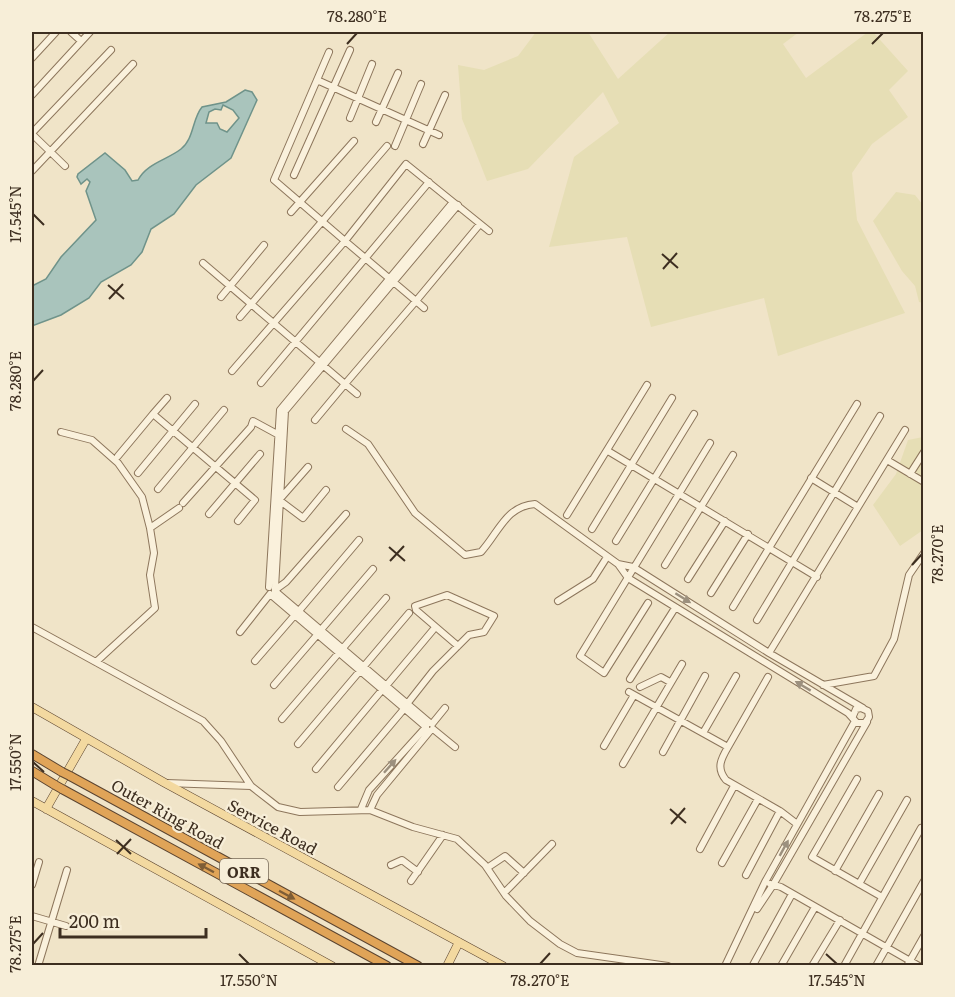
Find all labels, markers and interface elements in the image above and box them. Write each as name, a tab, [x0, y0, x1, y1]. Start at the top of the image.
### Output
text: 78.280°E	[327, 4, 387, 27]
text: 78.275°E	[854, 4, 912, 27]
text: 17.545°N	[3, 185, 26, 243]
text: 78.280°E	[3, 351, 26, 411]
text: 78.270°E	[925, 524, 948, 584]
one-way arrow	[674, 593, 691, 604]
one-way arrow	[795, 680, 811, 691]
text: 17.550°N	[3, 733, 26, 791]
one-way arrow	[383, 759, 396, 774]
street label: Outer Ring Road	[107, 772, 229, 854]
street label: Service Road	[224, 792, 322, 860]
one-way arrow	[779, 839, 789, 856]
road number: ORR	[220, 859, 268, 883]
one-way arrow	[197, 863, 214, 873]
one-way arrow	[279, 890, 296, 900]
scale bar	[60, 901, 206, 939]
text: 200 m	[69, 907, 120, 934]
text: 78.275°E	[3, 915, 26, 973]
text: 17.550°N	[220, 968, 278, 991]
text: 78.270°E	[510, 968, 570, 991]
text: 17.545°N	[808, 968, 866, 991]

